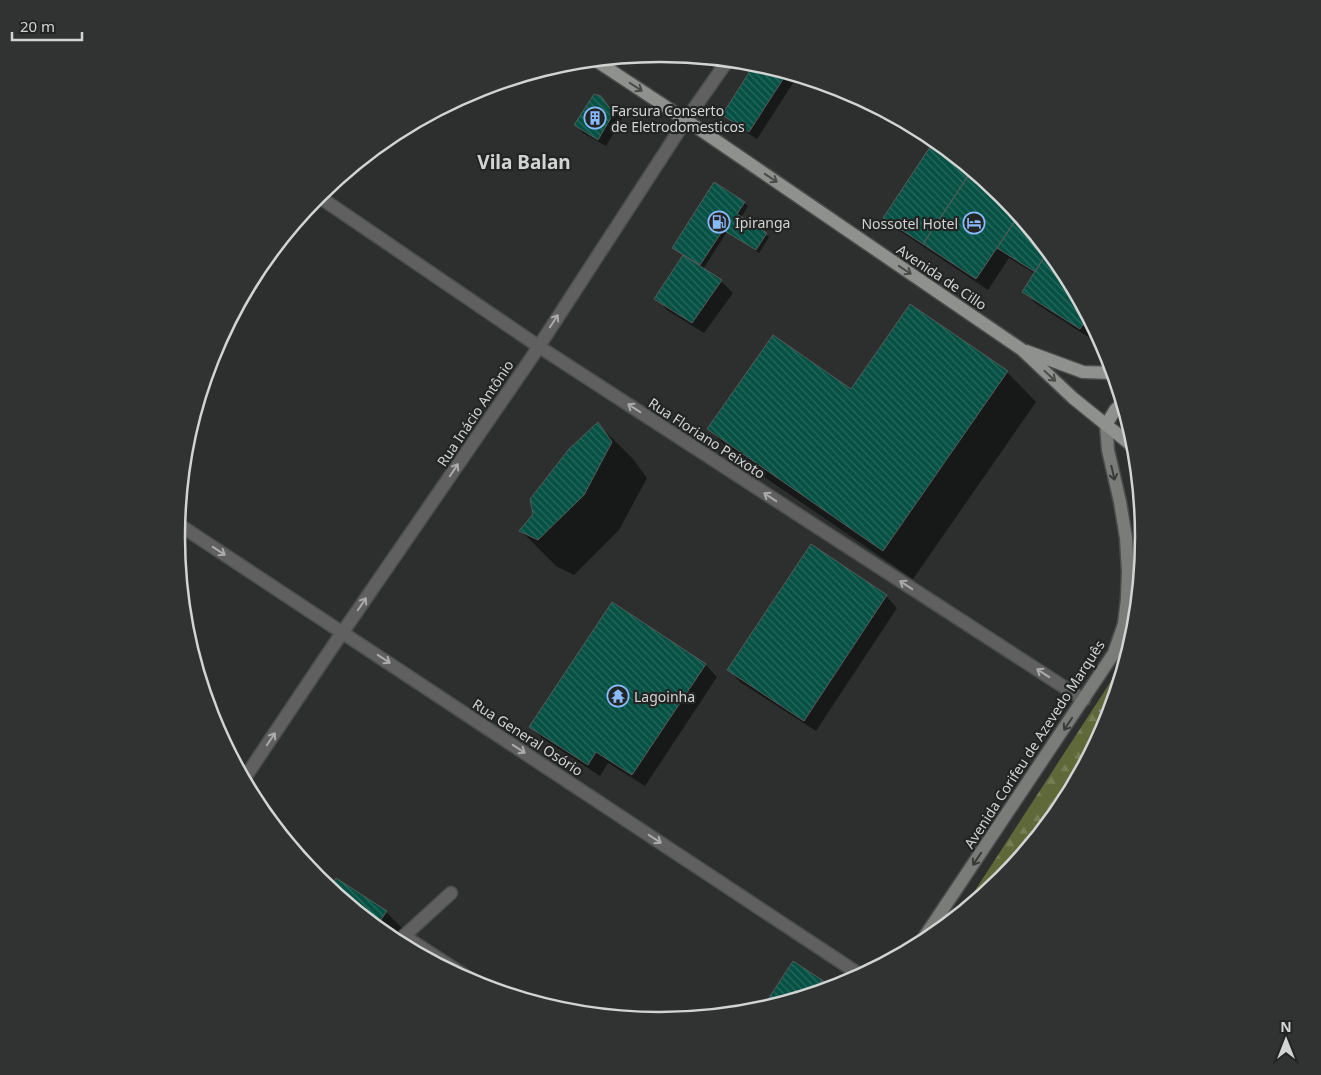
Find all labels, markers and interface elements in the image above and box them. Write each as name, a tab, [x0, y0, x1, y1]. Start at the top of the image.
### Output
scale bar	[12, 10, 82, 42]
text: 20 m	[20, 16, 55, 36]
one-way arrow	[629, 82, 643, 92]
place label: Farsura Conserto de Eletrodomesticos	[611, 101, 745, 136]
building icon: Farsura Conserto de Eletrodomesticos	[583, 106, 607, 130]
district label: Vila Balan	[477, 149, 571, 175]
one-way arrow	[764, 173, 778, 183]
fuel station icon: Ipiranga	[707, 210, 731, 234]
hotel icon: Nossotel Hotel	[962, 211, 986, 235]
place label: Ipiranga	[735, 213, 790, 232]
place label: Nossotel Hotel	[861, 214, 958, 233]
street label: Avenida de Cillo	[893, 240, 991, 314]
one-way arrow	[898, 265, 912, 275]
one-way arrow	[549, 314, 560, 328]
street label: Rua Inácio Antônio	[432, 356, 518, 470]
one-way arrow	[1043, 370, 1056, 382]
street label: Rua Floriano Peixoto	[645, 393, 769, 483]
one-way arrow	[627, 403, 641, 413]
one-way arrow	[449, 463, 459, 477]
one-way arrow	[1109, 465, 1118, 481]
one-way arrow	[763, 491, 777, 502]
one-way arrow	[211, 546, 225, 556]
one-way arrow	[900, 580, 914, 590]
one-way arrow	[357, 598, 367, 612]
street label: Avenida Corifeu de Azevedo Marquês	[959, 636, 1109, 852]
one-way arrow	[376, 655, 390, 665]
one-way arrow	[1036, 668, 1050, 678]
temple icon: Lagoinha	[606, 684, 630, 708]
place label: Lagoinha	[634, 687, 695, 706]
street label: Rua General Osório	[469, 694, 587, 780]
one-way arrow	[1062, 716, 1072, 730]
one-way arrow	[266, 732, 276, 746]
one-way arrow	[512, 744, 526, 754]
one-way arrow	[648, 833, 662, 844]
one-way arrow	[972, 851, 982, 865]
north arrow	[1261, 1015, 1311, 1065]
text: N	[1280, 1017, 1292, 1036]

